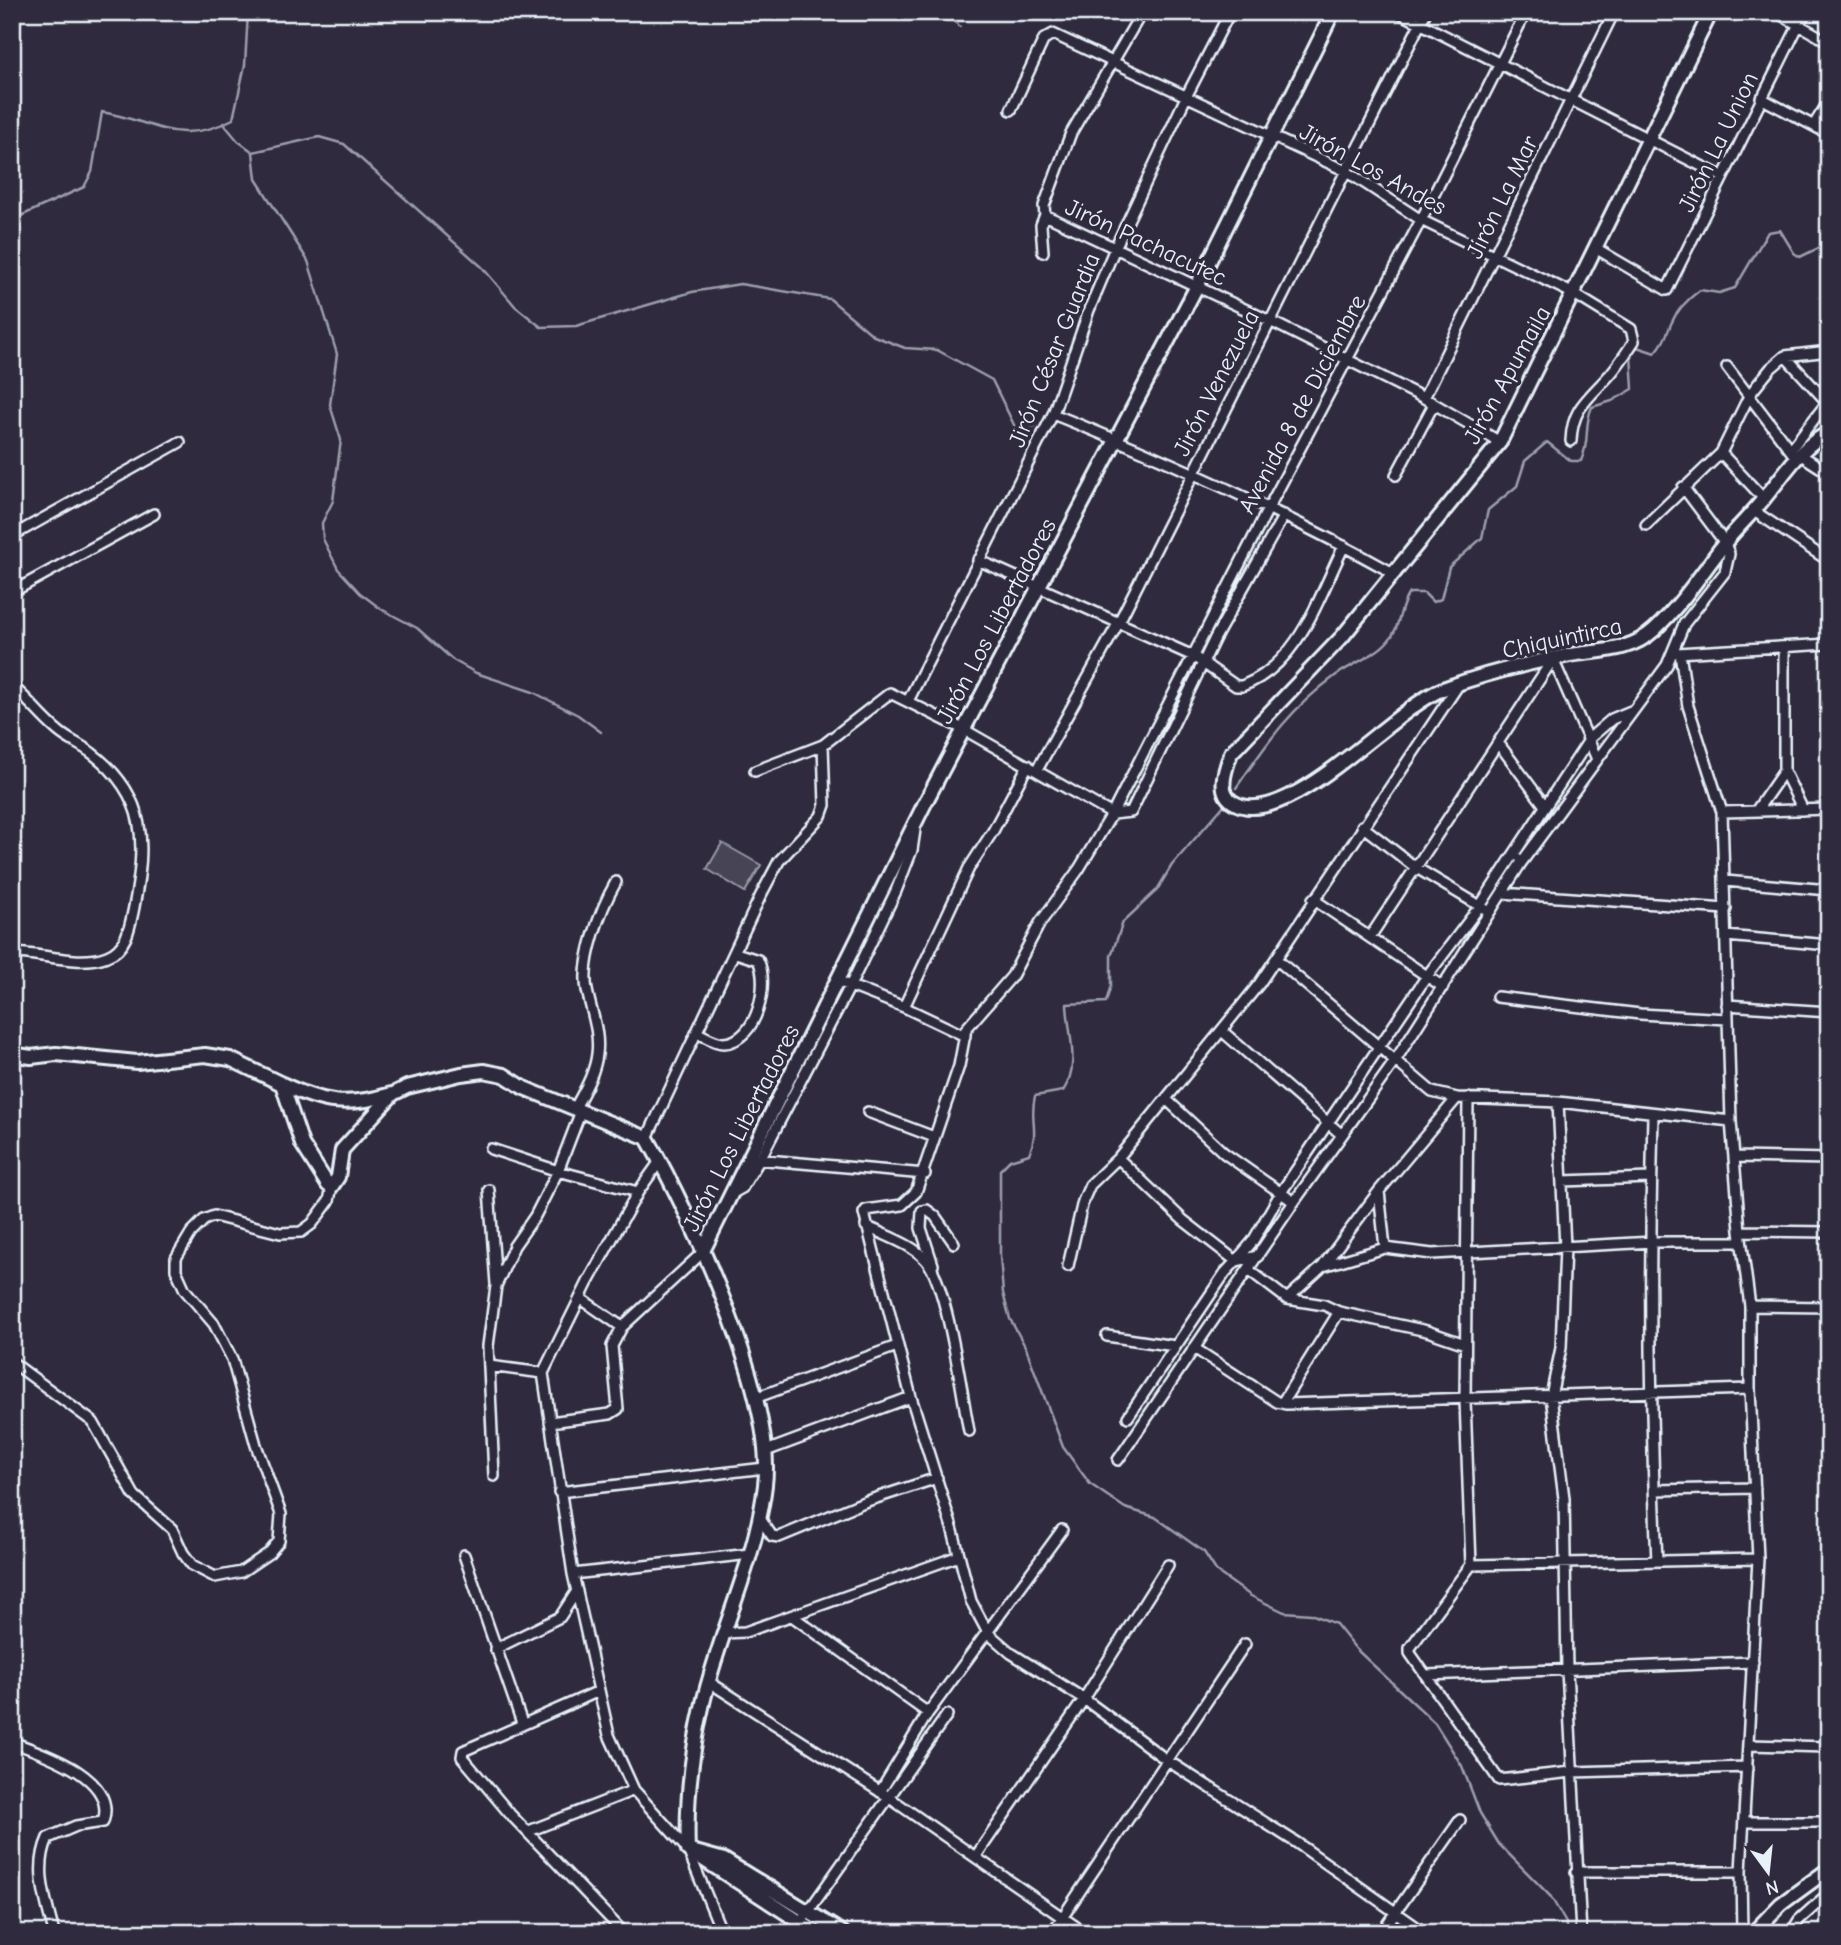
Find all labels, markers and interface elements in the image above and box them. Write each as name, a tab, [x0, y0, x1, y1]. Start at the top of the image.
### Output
street label: Jirón La Union	[1672, 67, 1764, 217]
street label: Jirón Los Andes	[1295, 117, 1451, 221]
street label: Jirón La Mar	[1460, 131, 1544, 263]
street label: Jirón Pachacutec	[1061, 192, 1231, 292]
street label: Jirón César Guardia	[1002, 249, 1106, 451]
street label: Avenida 8 de Diciembre	[1232, 290, 1372, 518]
street label: Jirón Apumaila	[1458, 301, 1556, 449]
street label: Jirón Venezuela	[1167, 305, 1265, 461]
street label: Jirón Los Libertadores	[930, 514, 1062, 728]
street label: Chiquintirca	[1500, 612, 1624, 664]
street label: Jirón Los Libertadores	[677, 1020, 805, 1236]
north arrow	[1732, 1836, 1802, 1906]
text: N	[1763, 1875, 1781, 1900]

